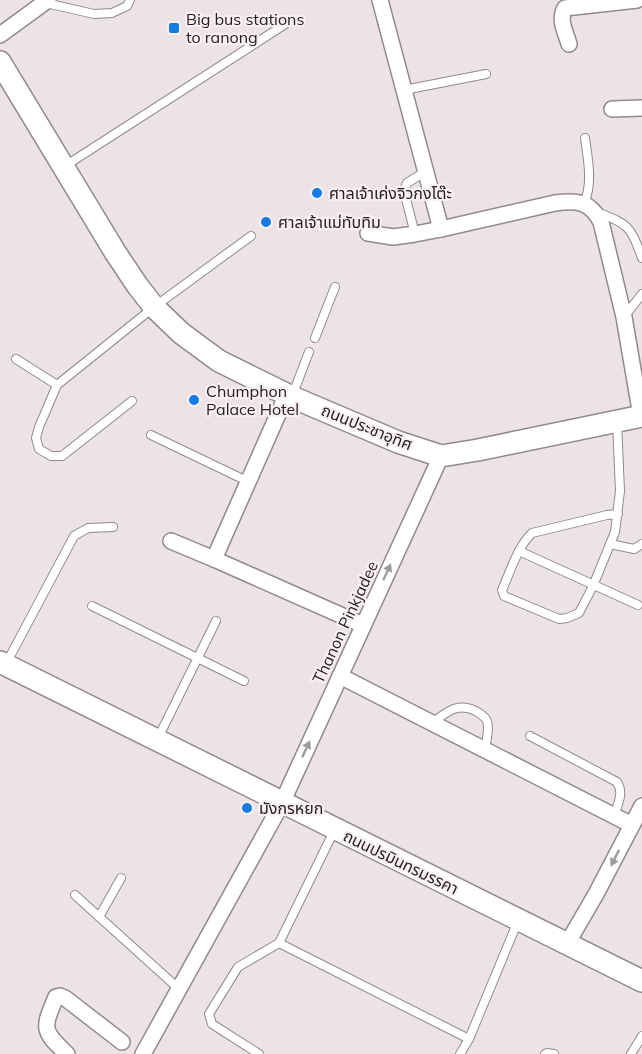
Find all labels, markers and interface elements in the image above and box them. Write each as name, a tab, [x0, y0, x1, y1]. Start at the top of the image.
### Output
place label: Big bus stations to ranong	[186, 9, 304, 47]
marker: Big bus stations to ranong	[167, 21, 181, 35]
place label: ศาลเจ้าเค่งจิวกงโต๊ะ	[329, 183, 452, 203]
marker: ศาลเจ้าเค่งจิวกงโต๊ะ	[310, 186, 324, 200]
place label: ศาลเจ้าแม่ทับทิม	[278, 212, 381, 232]
marker: ศาลเจ้าแม่ทับทิม	[259, 215, 273, 229]
place label: Chumphon Palace Hotel	[206, 381, 299, 419]
marker: Chumphon Palace Hotel	[187, 393, 201, 407]
street label: ถนนประชาอุทิศ	[319, 400, 415, 454]
street label: Thanon Pinkjadee	[308, 558, 382, 686]
one-way arrow	[383, 564, 392, 581]
one-way arrow	[301, 740, 311, 758]
place label: มังกรหยก	[259, 798, 323, 818]
marker: มังกรหยก	[240, 801, 254, 815]
street label: ถนนปรมินทรมรรคา	[340, 825, 462, 899]
one-way arrow	[610, 850, 620, 867]

